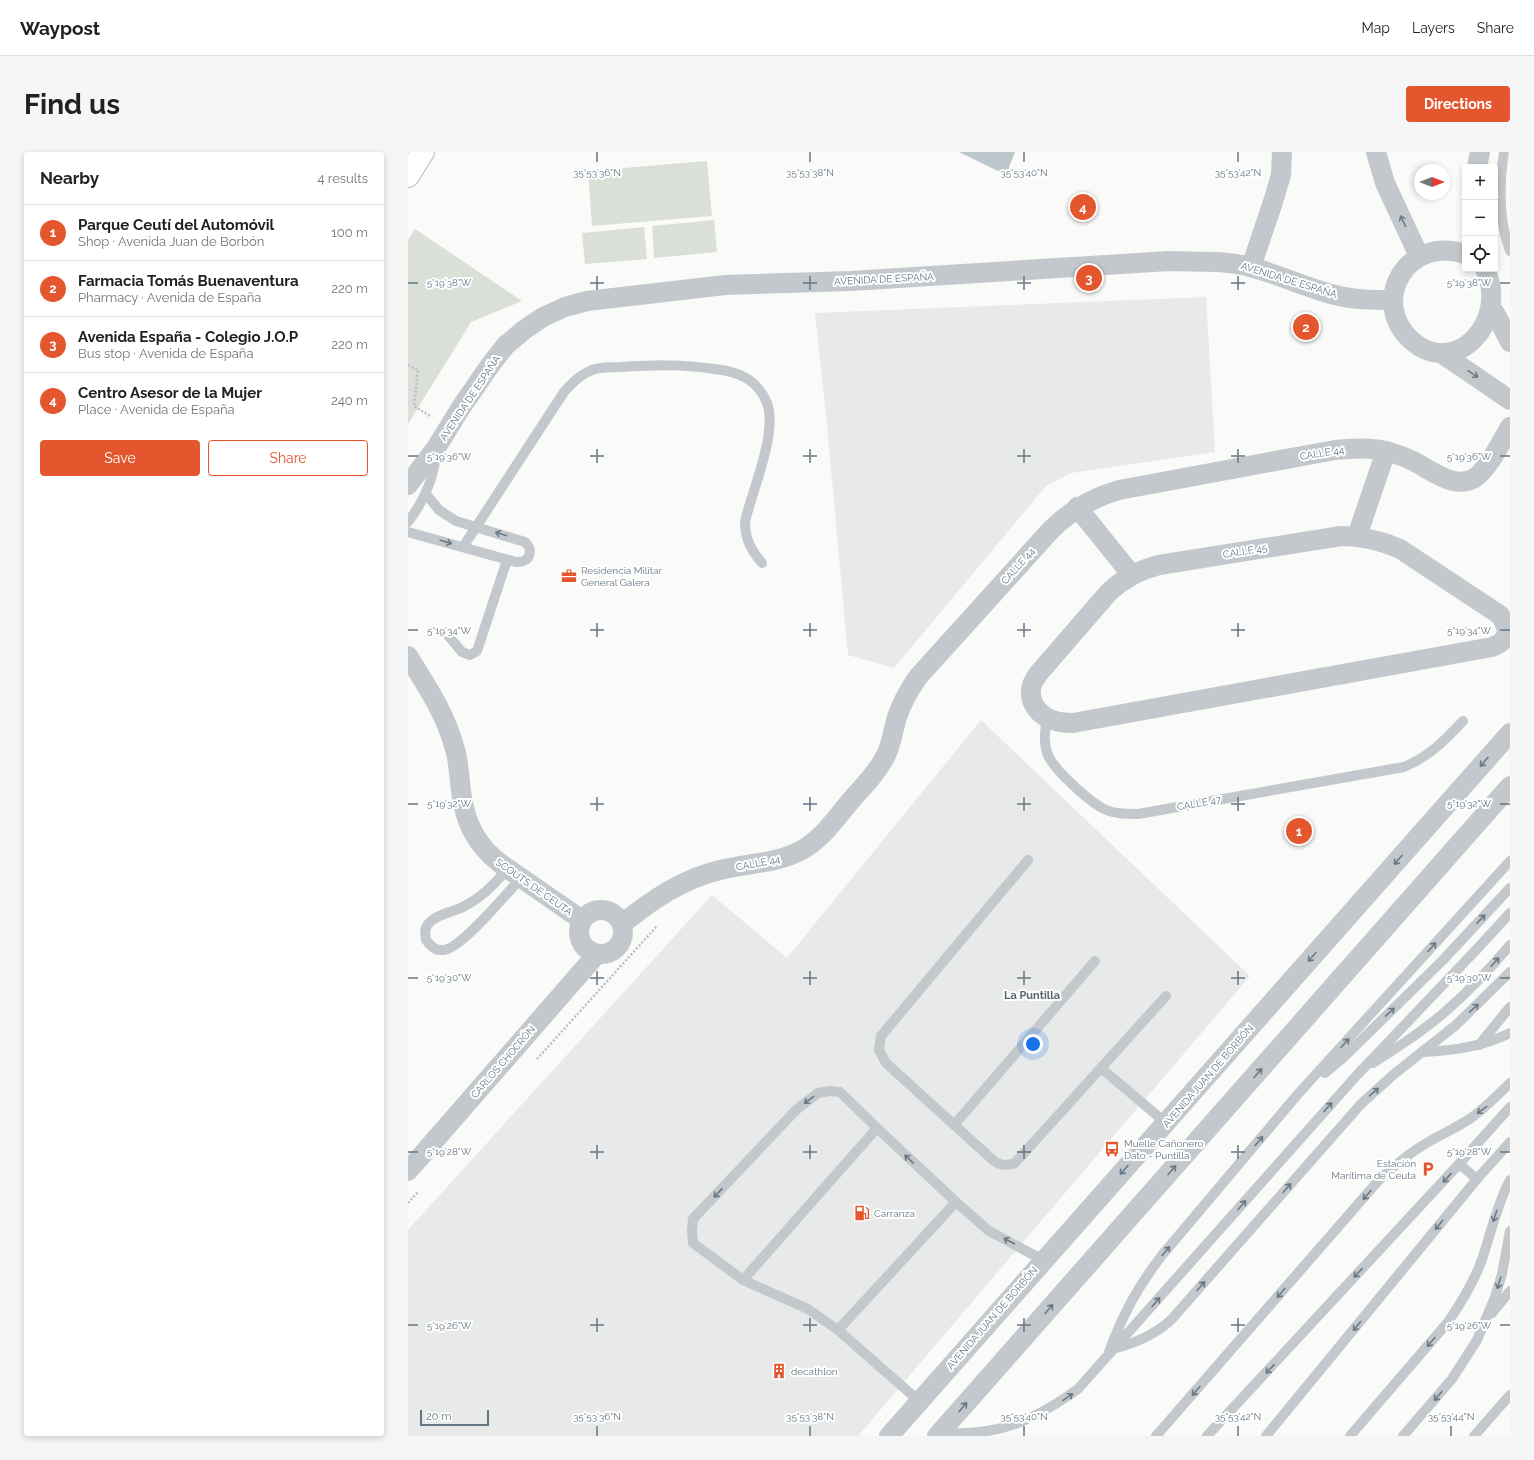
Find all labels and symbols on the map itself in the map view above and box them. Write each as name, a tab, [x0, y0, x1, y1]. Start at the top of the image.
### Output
north arrow	[1414, 164, 1450, 200]
text: 35°53'36"N	[573, 167, 621, 178]
text: 35°53'38"N	[786, 167, 834, 178]
text: 35°53'40"N	[1000, 167, 1048, 178]
text: 35°53'42"N	[1215, 167, 1261, 178]
pin: 4	[1070, 192, 1096, 222]
one-way arrow	[1399, 215, 1406, 227]
street label: AVENIDA DE ESPAÑA	[1240, 260, 1339, 300]
pin: 3	[1076, 263, 1102, 293]
street label: AVENIDA DE ESPAÑA	[834, 271, 934, 287]
text: 5°19'38"W	[427, 277, 472, 288]
text: 5°19'38"W	[1447, 277, 1492, 288]
pin: 2	[1293, 312, 1319, 342]
street label: AVENIDA DE ESPAÑA	[437, 353, 503, 443]
one-way arrow	[1467, 370, 1478, 378]
street label: CALLE 44	[1299, 444, 1345, 462]
text: 5°19'36"W	[427, 451, 472, 462]
text: 5°19'36"W	[1447, 451, 1492, 462]
one-way arrow	[495, 530, 508, 537]
one-way arrow	[439, 539, 452, 546]
street label: CALLE 45	[1222, 542, 1268, 560]
street label: CALLE 44	[999, 545, 1037, 586]
place label: Residencia Militar General Galera	[581, 565, 662, 588]
office icon: Residencia Militar General Galera	[560, 567, 578, 585]
text: 5°19'34"W	[427, 625, 472, 636]
text: 5°19'34"W	[1447, 625, 1492, 636]
one-way arrow	[1480, 757, 1489, 768]
street label: CALLE 47	[1176, 794, 1223, 812]
text: 5°19'32"W	[427, 798, 471, 809]
text: 5°19'32"W	[1447, 798, 1491, 809]
pin: 1	[1286, 816, 1312, 846]
street label: CALLE 44	[735, 853, 782, 873]
one-way arrow	[1394, 855, 1403, 865]
street label: SCOUTS DE CEUTA	[494, 856, 575, 918]
one-way arrow	[1476, 914, 1486, 924]
one-way arrow	[1427, 942, 1437, 952]
one-way arrow	[1308, 952, 1317, 963]
one-way arrow	[1491, 957, 1500, 967]
text: 5°19'30"W	[427, 972, 472, 983]
text: 5°19'30"W	[1447, 972, 1492, 983]
district label: La Puntilla	[1004, 989, 1060, 1002]
one-way arrow	[1469, 1003, 1479, 1013]
one-way arrow	[1385, 1007, 1395, 1017]
street label: AVENIDA JUAN DE BORBÓN	[1160, 1022, 1256, 1130]
street label: CARLOS CHOCRÓN	[469, 1024, 537, 1100]
your location	[1023, 1034, 1043, 1054]
one-way arrow	[1340, 1038, 1349, 1048]
one-way arrow	[1254, 1067, 1263, 1078]
one-way arrow	[1369, 1087, 1379, 1096]
one-way arrow	[804, 1096, 815, 1104]
one-way arrow	[1323, 1102, 1333, 1112]
one-way arrow	[1476, 1106, 1487, 1114]
one-way arrow	[1254, 1135, 1263, 1146]
place label: Muelle Cañonero Dato - Puntilla	[1124, 1138, 1204, 1161]
bus stop icon: Muelle Cañonero Dato - Puntilla	[1103, 1140, 1121, 1158]
text: 5°19'28"W	[427, 1146, 472, 1157]
text: 5°19'28"W	[1447, 1146, 1492, 1157]
one-way arrow	[904, 1154, 914, 1164]
place label: Estación Marítima de Ceuta	[1331, 1158, 1416, 1181]
parking icon: Estación Marítima de Ceuta	[1419, 1160, 1437, 1178]
one-way arrow	[1119, 1165, 1129, 1175]
one-way arrow	[1168, 1165, 1177, 1175]
one-way arrow	[1442, 1173, 1451, 1183]
one-way arrow	[1282, 1183, 1291, 1193]
one-way arrow	[714, 1187, 723, 1197]
one-way arrow	[1362, 1189, 1371, 1200]
one-way arrow	[1237, 1200, 1246, 1210]
fuel station icon: Carranza	[853, 1204, 871, 1222]
place label: Carranza	[874, 1208, 915, 1219]
one-way arrow	[1491, 1209, 1498, 1222]
one-way arrow	[1435, 1220, 1444, 1230]
one-way arrow	[1003, 1237, 1015, 1245]
one-way arrow	[1162, 1245, 1171, 1256]
street label: AVENIDA JUAN DE BORBÓN	[944, 1264, 1040, 1372]
one-way arrow	[1354, 1268, 1363, 1278]
one-way arrow	[1495, 1276, 1502, 1289]
one-way arrow	[1196, 1281, 1205, 1291]
one-way arrow	[1277, 1287, 1286, 1298]
one-way arrow	[1151, 1297, 1161, 1307]
one-way arrow	[1044, 1305, 1053, 1315]
text: 5°19'26"W	[427, 1320, 472, 1331]
one-way arrow	[1352, 1320, 1361, 1331]
text: 5°19'26"W	[1447, 1320, 1492, 1331]
one-way arrow	[1426, 1337, 1435, 1348]
building icon: decathlon	[770, 1362, 788, 1380]
one-way arrow	[1265, 1364, 1275, 1374]
place label: decathlon	[791, 1366, 838, 1377]
one-way arrow	[1191, 1385, 1200, 1396]
one-way arrow	[1433, 1390, 1442, 1401]
one-way arrow	[1062, 1393, 1073, 1401]
one-way arrow	[958, 1402, 968, 1412]
scale bar	[420, 1408, 489, 1427]
text: 35°53'36"N	[573, 1411, 621, 1422]
text: 35°53'38"N	[786, 1411, 834, 1422]
text: 35°53'40"N	[1000, 1411, 1048, 1422]
text: 35°53'42"N	[1215, 1411, 1261, 1422]
text: 35°53'44"N	[1428, 1411, 1474, 1422]

